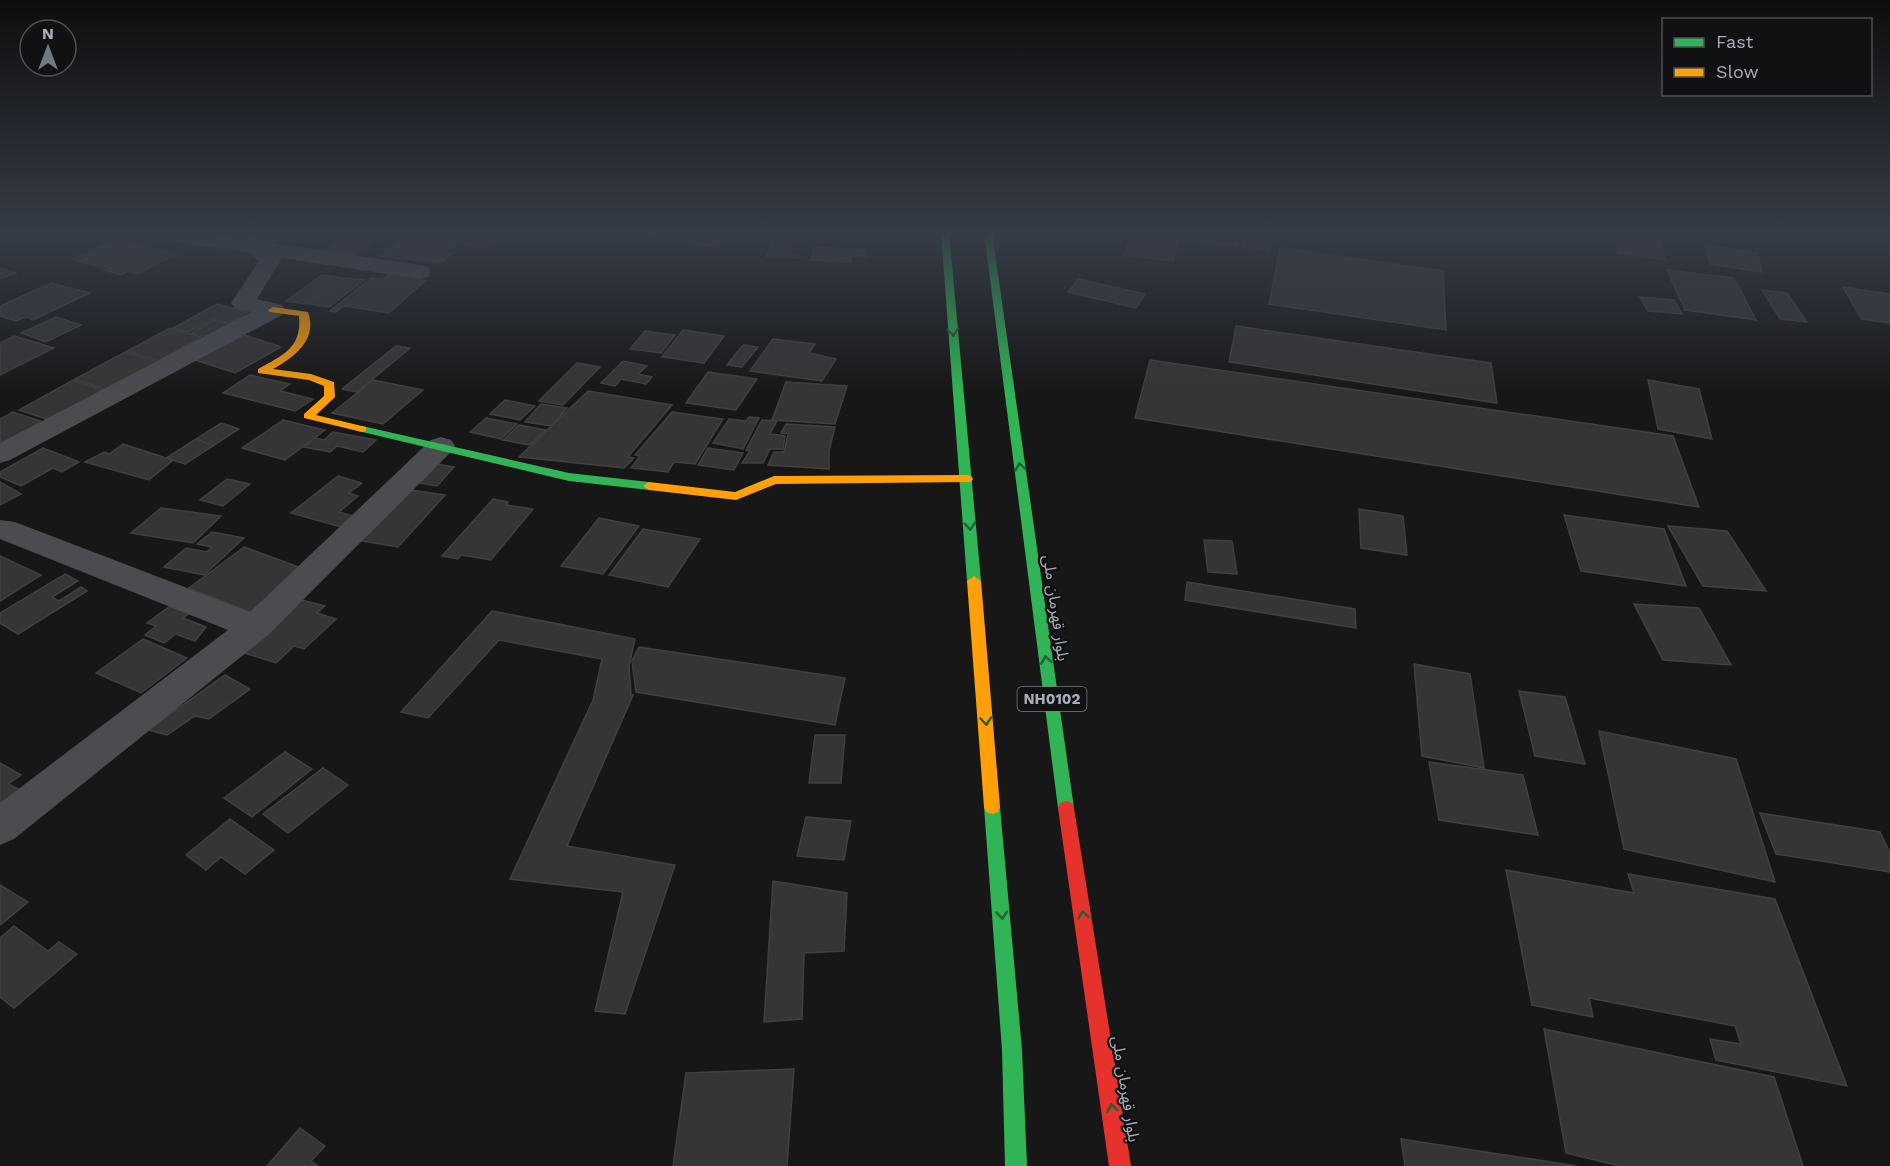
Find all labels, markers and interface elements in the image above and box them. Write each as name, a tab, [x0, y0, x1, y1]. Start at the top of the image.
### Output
north arrow	[18, 18, 78, 78]
legend	[1662, 18, 1872, 96]
text: N	[42, 24, 54, 43]
text: Fast	[1716, 31, 1754, 52]
text: Slow	[1716, 61, 1759, 82]
one-way arrow	[947, 328, 960, 337]
one-way arrow	[1014, 462, 1027, 471]
one-way arrow	[964, 522, 977, 531]
street label: بلوار قهرمان ملی	[1039, 554, 1073, 662]
one-way arrow	[1041, 655, 1053, 665]
road number: NH0102	[1018, 687, 1086, 711]
one-way arrow	[979, 716, 992, 725]
one-way arrow	[995, 911, 1008, 920]
one-way arrow	[1077, 911, 1089, 920]
street label: بلوار قهرمان ملی	[1108, 1035, 1144, 1143]
one-way arrow	[1106, 1104, 1118, 1113]

